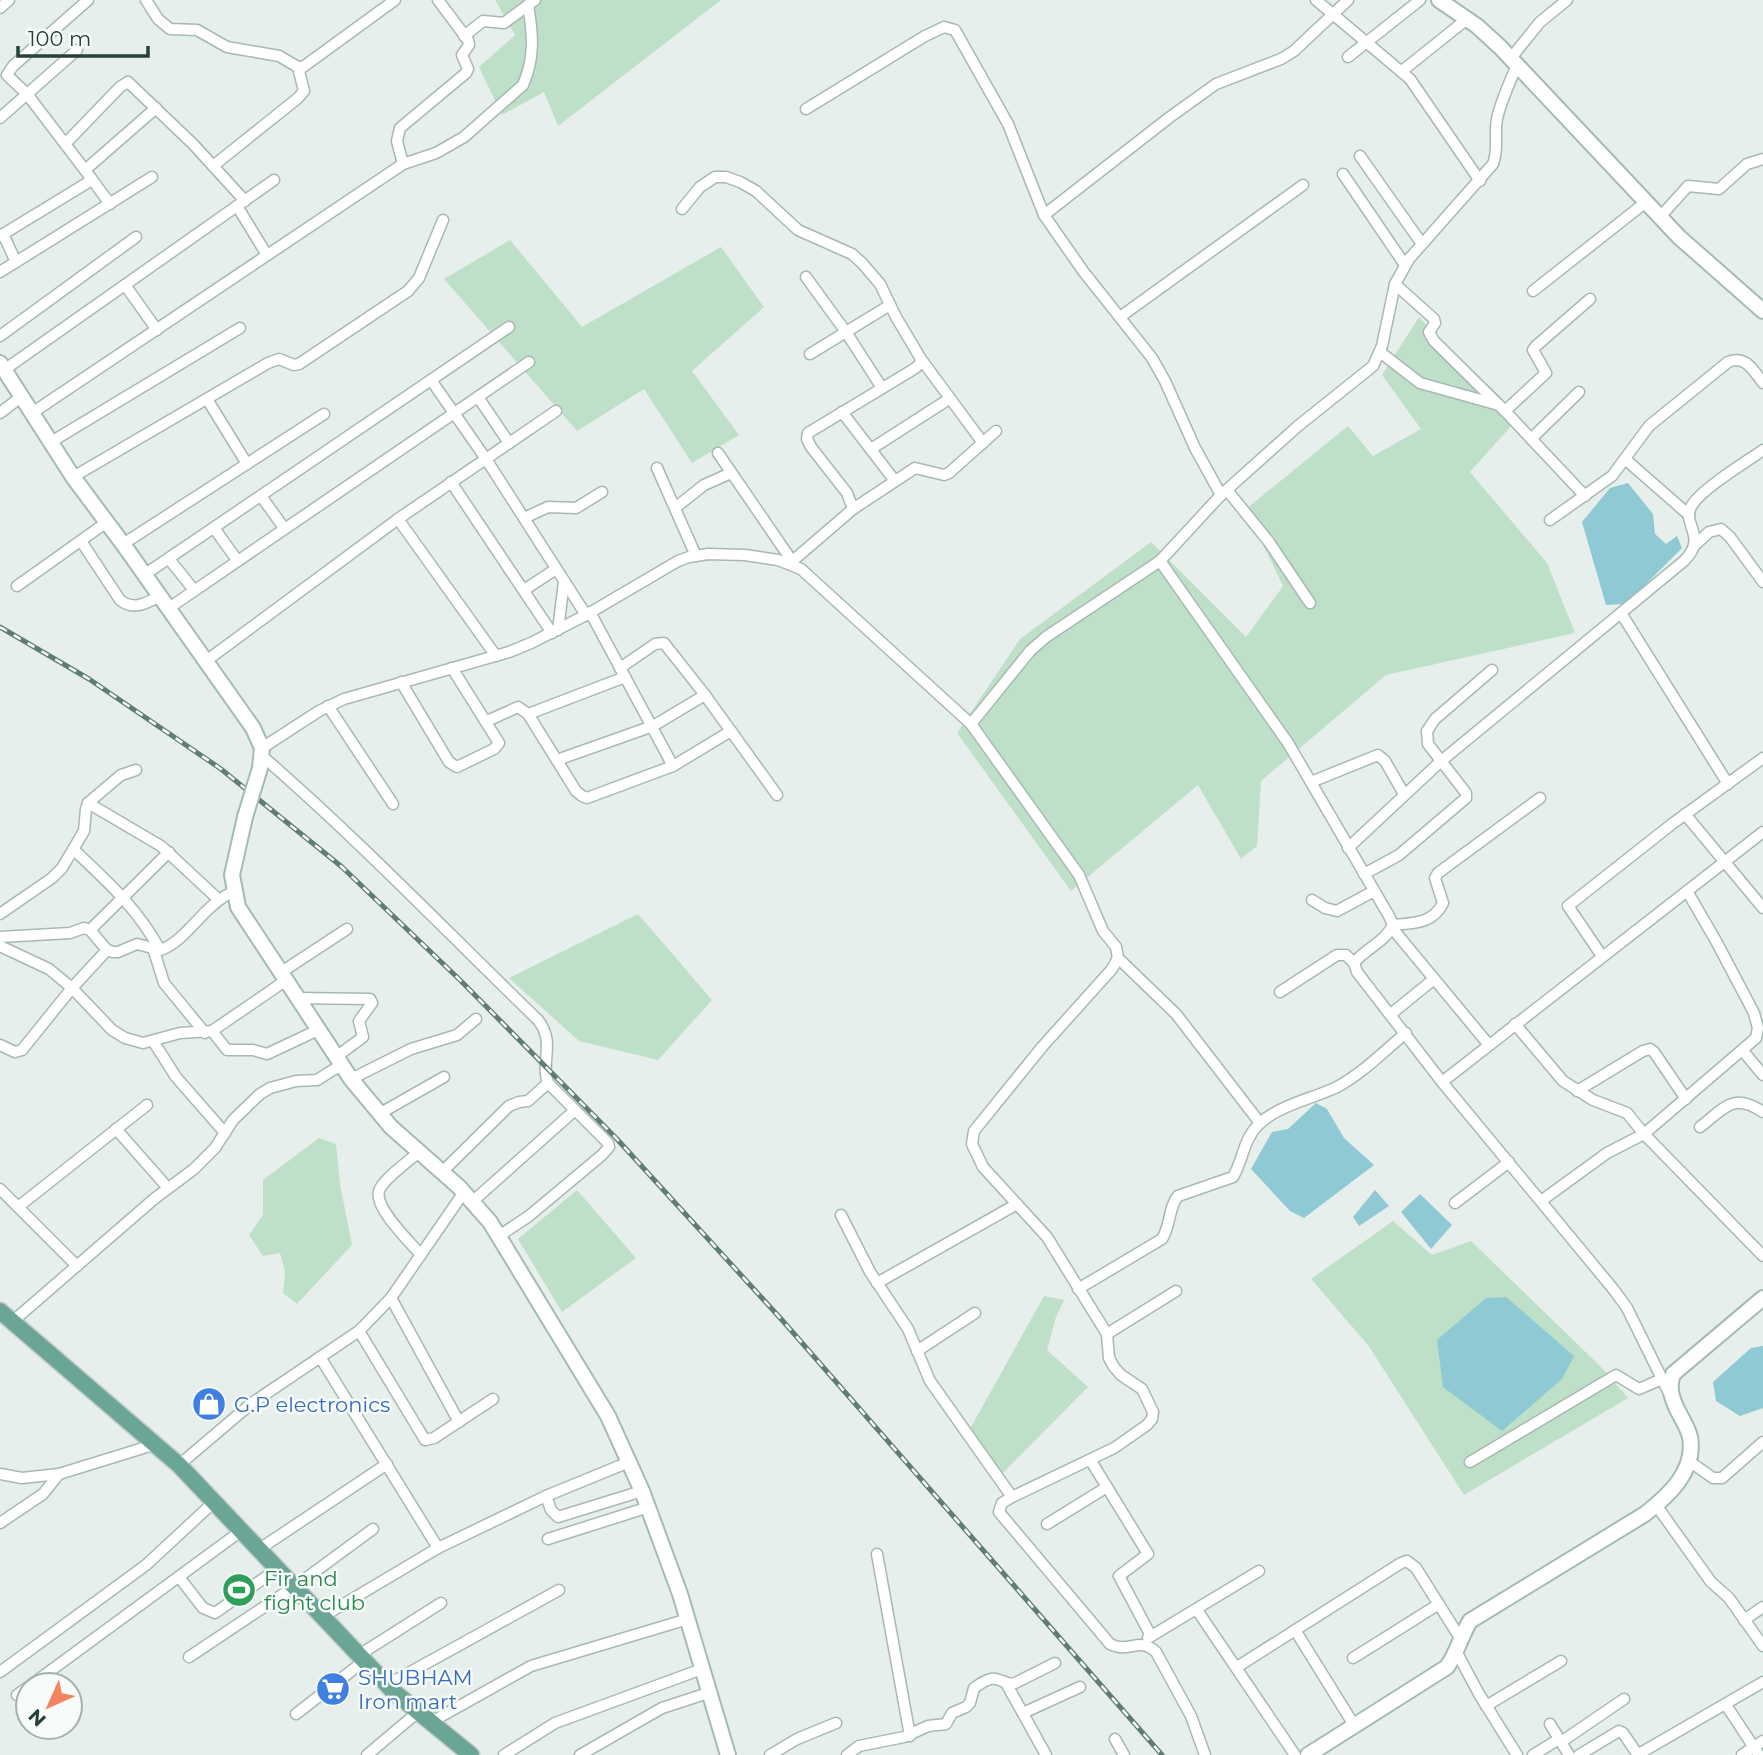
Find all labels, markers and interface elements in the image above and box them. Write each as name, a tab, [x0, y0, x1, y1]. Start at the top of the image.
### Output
scale bar	[18, 14, 147, 58]
text: 100 m	[28, 26, 91, 51]
shop icon: G.P electronics	[190, 1385, 228, 1423]
place label: G.P electronics	[234, 1392, 390, 1417]
place label: Fir and fight club	[264, 1566, 365, 1615]
sports icon: Fir and fight club	[220, 1571, 258, 1609]
place label: SHUBHAM Iron mart	[358, 1665, 473, 1714]
supermarket icon: SHUBHAM Iron mart	[314, 1670, 352, 1708]
north arrow	[14, 1671, 84, 1741]
text: N	[24, 1704, 51, 1731]

